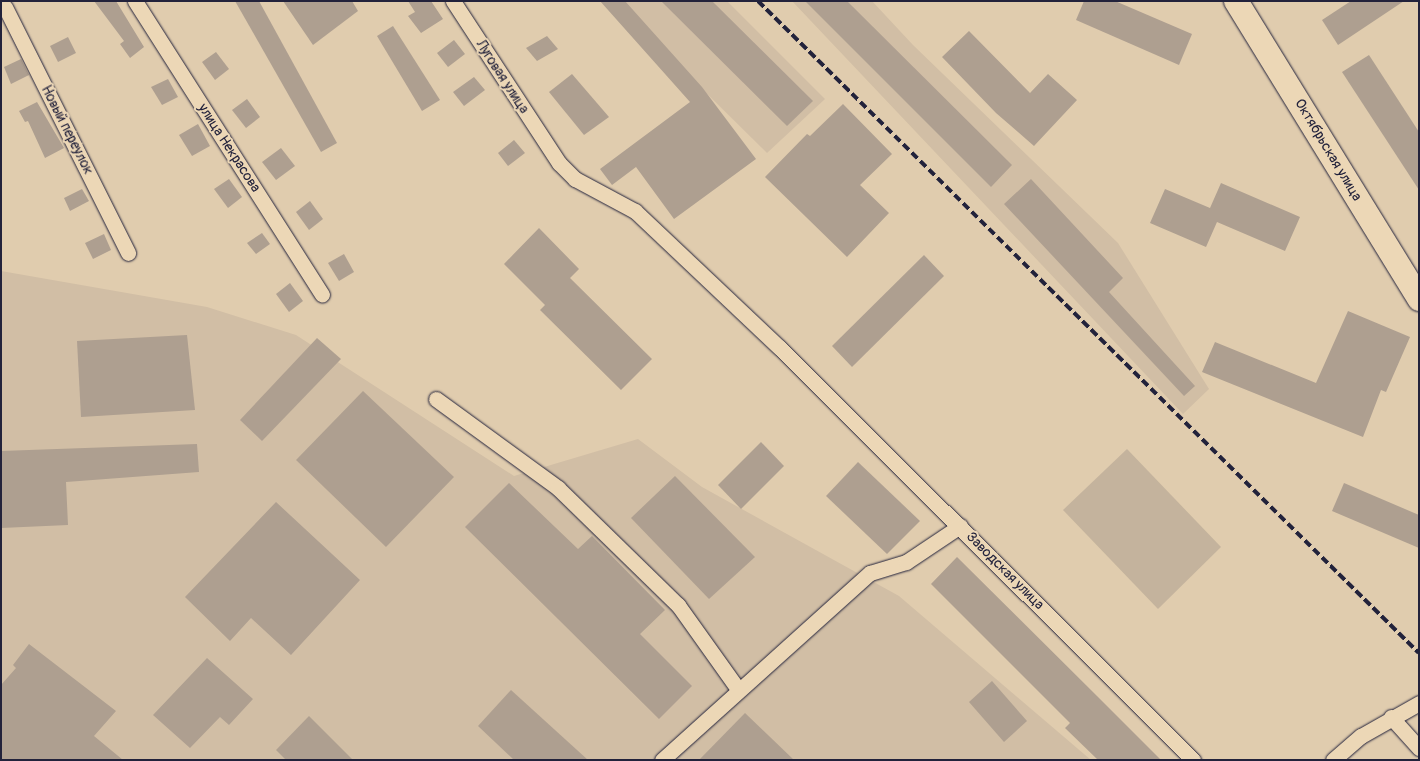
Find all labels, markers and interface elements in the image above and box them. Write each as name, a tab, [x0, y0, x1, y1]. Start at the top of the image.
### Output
street label: Луговая улица	[472, 37, 532, 117]
street label: Новый переулок	[37, 83, 97, 177]
street label: Октябрьская улица	[1291, 96, 1365, 204]
street label: улица Некрасова	[194, 101, 264, 195]
street label: Заводская улица	[963, 529, 1047, 613]

